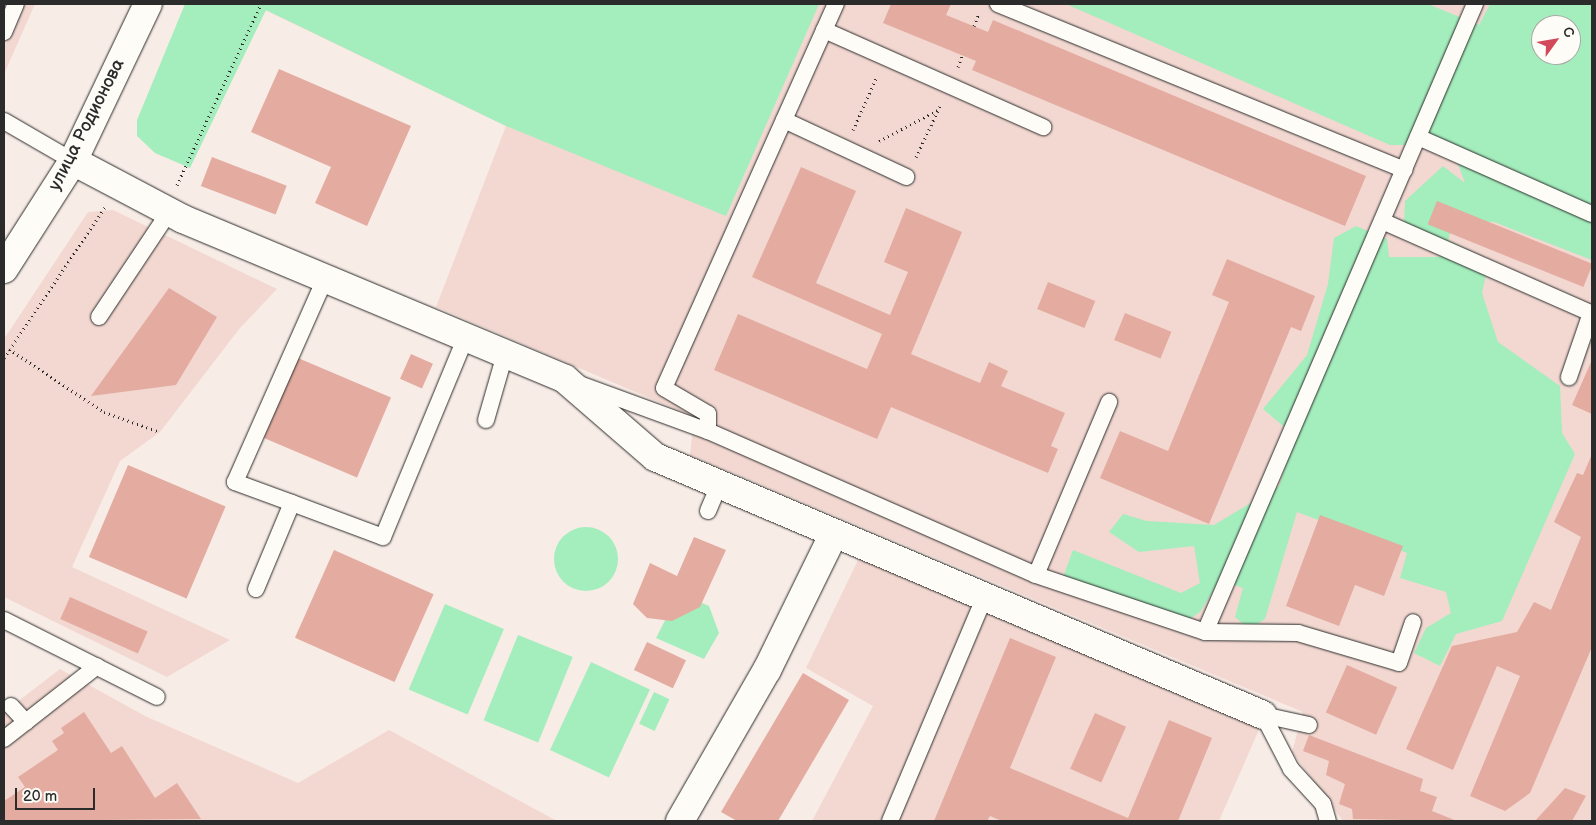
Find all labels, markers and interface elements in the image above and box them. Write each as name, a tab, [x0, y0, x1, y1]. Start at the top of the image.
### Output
north arrow	[1531, 15, 1581, 65]
text: С	[1559, 24, 1578, 41]
street label: улица Родионова	[44, 56, 130, 194]
scale bar	[18, 778, 98, 810]
text: 20 m	[23, 787, 57, 806]

